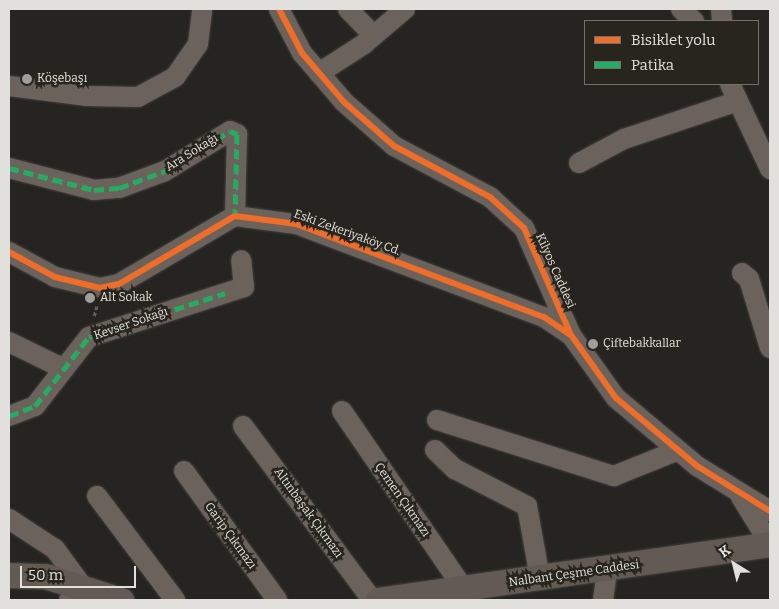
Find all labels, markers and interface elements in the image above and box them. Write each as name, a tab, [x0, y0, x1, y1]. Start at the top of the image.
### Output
legend	[584, 20, 759, 85]
text: Bisiklet yolu	[631, 31, 716, 49]
text: Patika	[631, 56, 674, 74]
place label: Köşebaşı	[37, 72, 87, 86]
marker: Köşebaşı	[21, 73, 33, 85]
street label: Ara Sokağı	[163, 131, 221, 175]
street label: Eski Zekeriyaköy Cd.	[292, 207, 402, 259]
street label: Kilyos Caddesi	[532, 231, 578, 311]
place label: Alt Sokak	[100, 291, 152, 305]
marker: Alt Sokak	[84, 292, 96, 304]
street label: Kevser Sokağı	[92, 305, 170, 343]
place label: Çiftebakkallar	[603, 337, 681, 351]
marker: Çiftebakkallar	[587, 338, 599, 350]
street label: Çemen Çıkmazı	[371, 460, 433, 540]
street label: Altınbaşak Çıkmazı	[271, 465, 345, 561]
street label: Garip Çıkmazı	[201, 500, 259, 572]
north arrow	[709, 539, 759, 589]
text: K	[716, 542, 734, 561]
scale bar	[22, 556, 139, 588]
street label: Nalbant Çeşme Caddesi	[508, 558, 640, 590]
text: 50 m	[28, 566, 63, 584]

